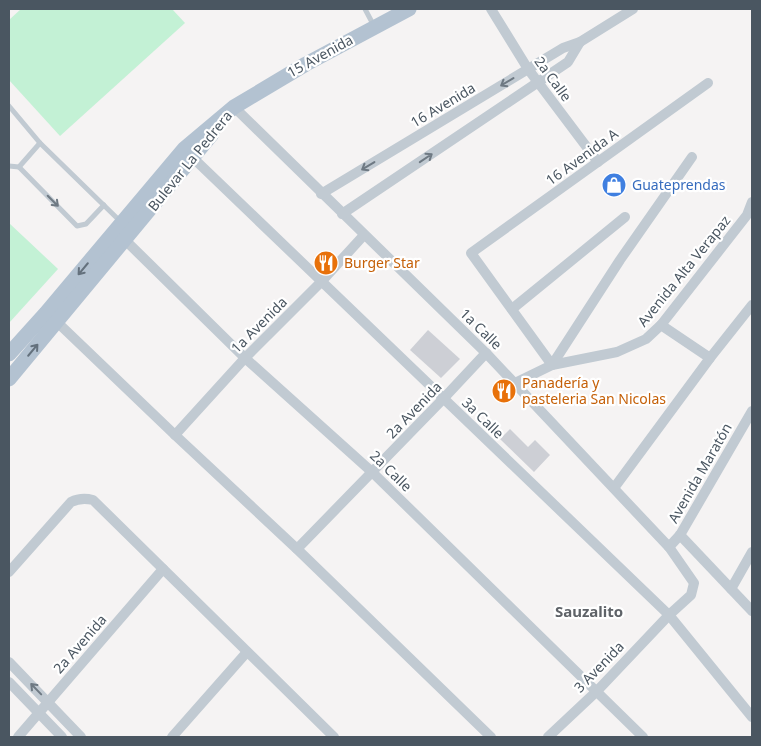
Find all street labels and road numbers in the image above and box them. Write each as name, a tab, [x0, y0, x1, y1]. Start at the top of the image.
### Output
street label: 15 Avenida	[284, 30, 356, 81]
street label: 2a Calle	[531, 52, 576, 105]
street label: 16 Avenida	[407, 78, 479, 131]
street label: Bulevar La Pedrera	[143, 107, 236, 215]
street label: 16 Avenida A	[542, 124, 622, 189]
street label: Avenida Alta Verapaz	[633, 211, 735, 330]
street label: 1a Avenida	[226, 292, 291, 357]
street label: 1a Calle	[456, 304, 506, 353]
street label: 2a Avenida	[382, 377, 446, 442]
street label: 3a Calle	[458, 393, 508, 442]
street label: Avenida Maratón	[663, 419, 736, 526]
street label: 2a Calle	[366, 446, 416, 495]
street label: 2a Avenida	[49, 610, 110, 677]
street label: 3 Avenida	[569, 637, 628, 696]

